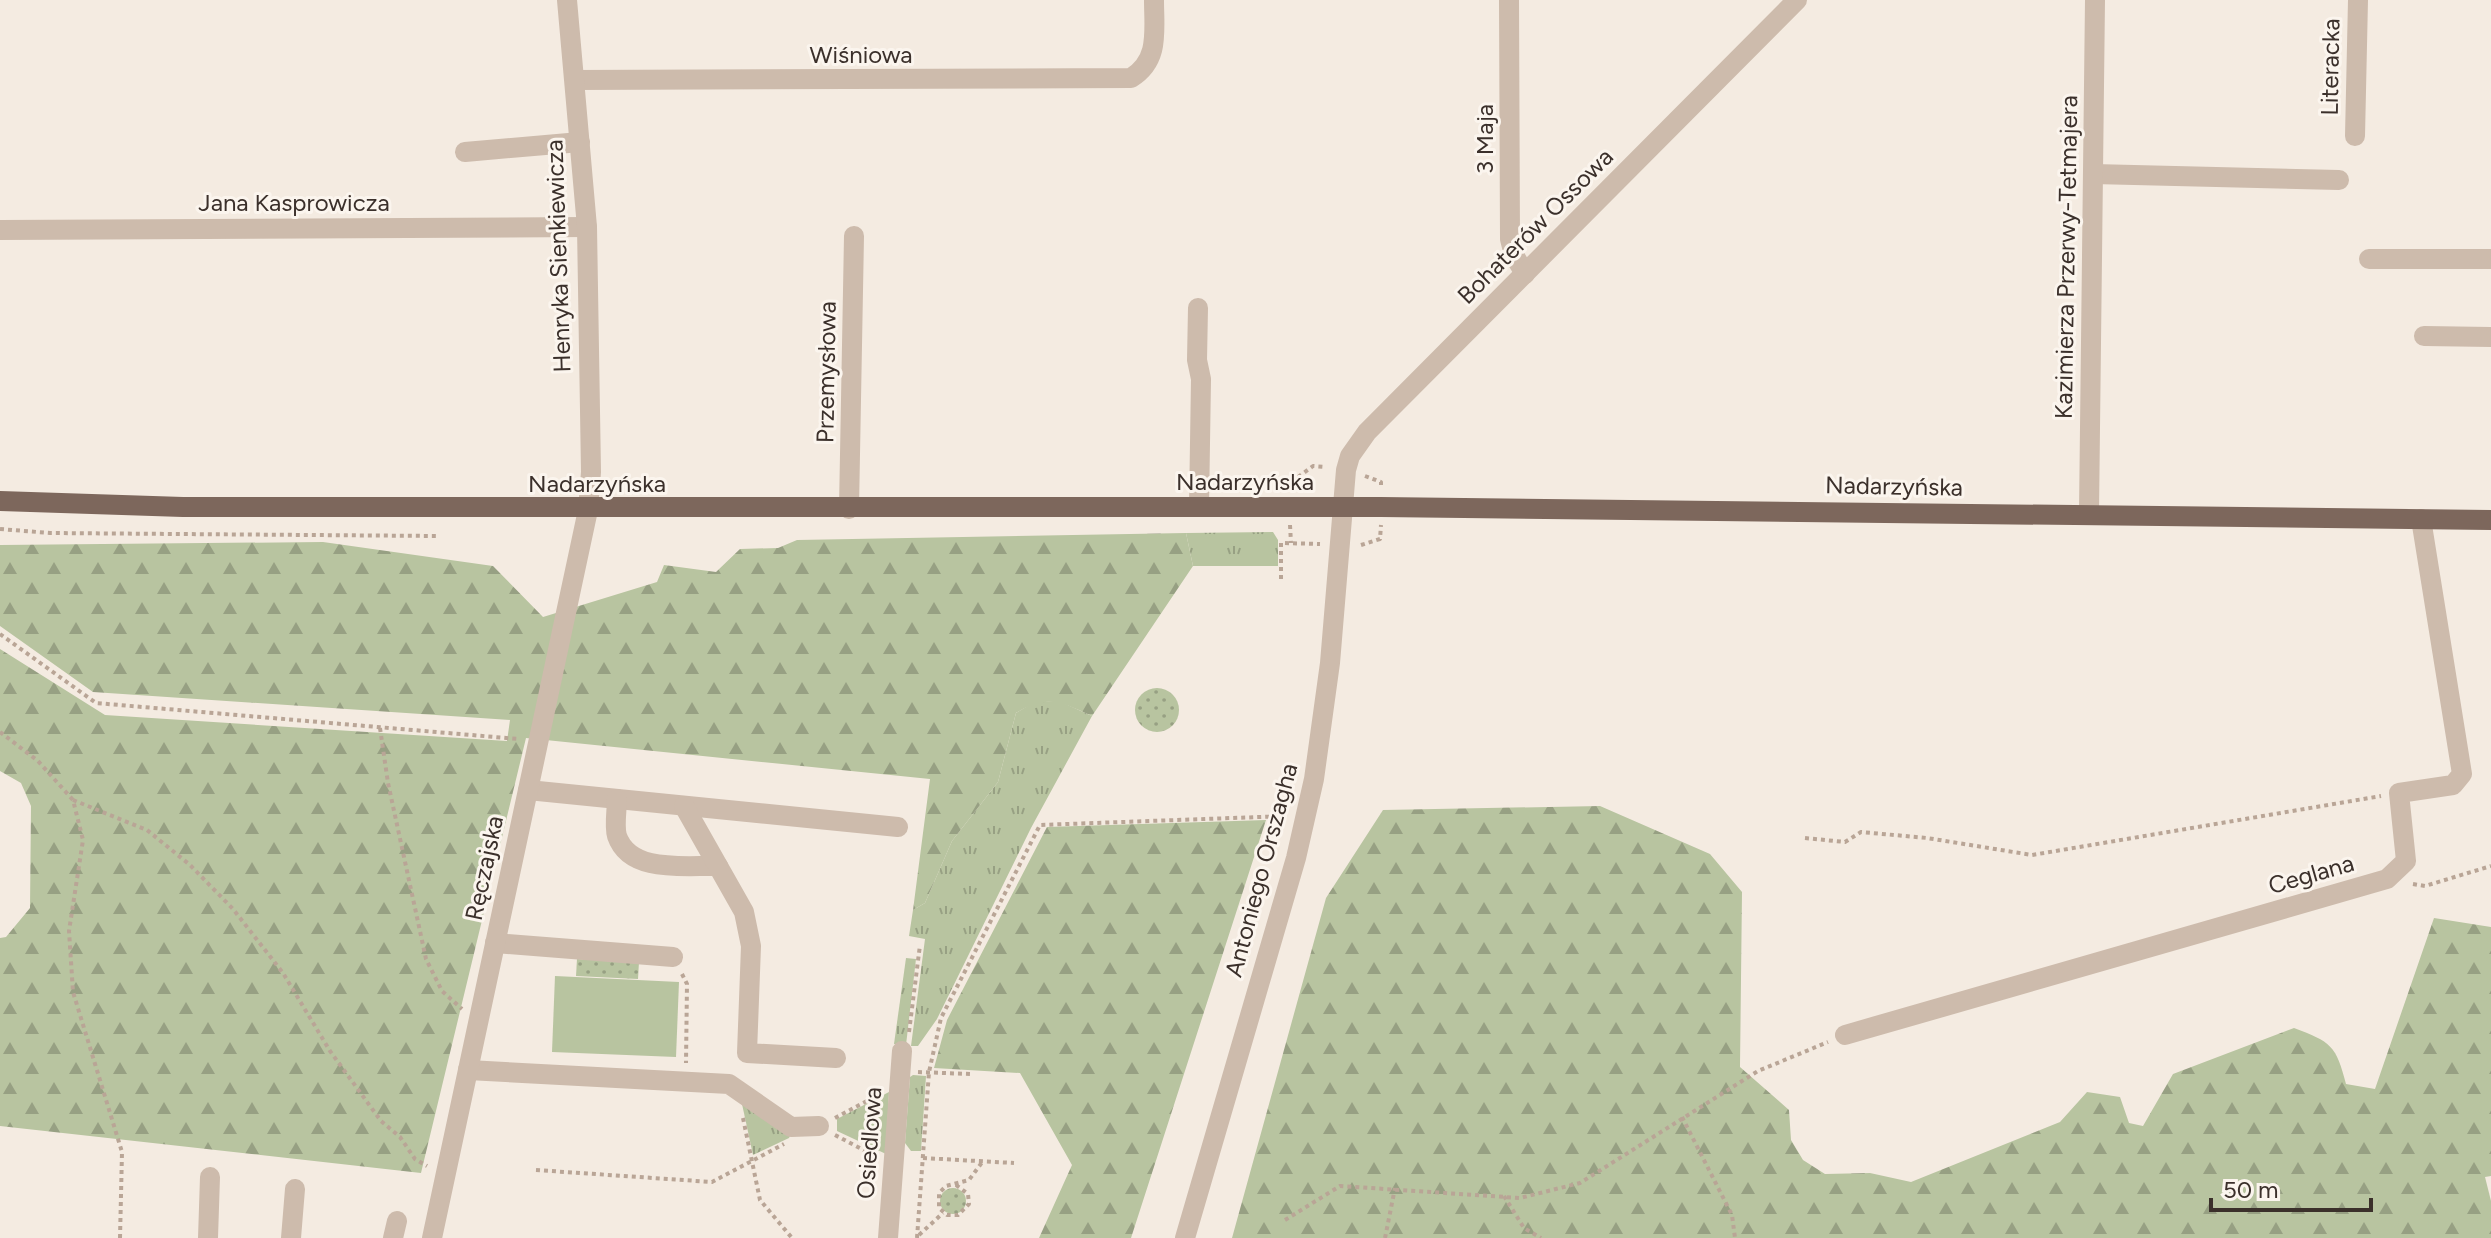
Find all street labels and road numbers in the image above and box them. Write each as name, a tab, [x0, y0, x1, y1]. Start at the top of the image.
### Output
street label: Literacka	[2315, 18, 2345, 116]
street label: Wiśniowa	[809, 40, 913, 69]
street label: Kazimierza Przerwy-Tetmajera	[2049, 95, 2083, 419]
street label: 3 Maja	[1470, 104, 1499, 174]
street label: Henryka Sienkiewicza	[539, 139, 577, 373]
street label: Bohaterów Ossowa	[1451, 142, 1619, 310]
street label: Jana Kasprowicza	[198, 188, 390, 217]
street label: Przemysłowa	[810, 301, 842, 443]
street label: Nadarzyńska	[1176, 467, 1314, 496]
street label: Nadarzyńska	[528, 469, 666, 498]
street label: Nadarzyńska	[1825, 470, 1963, 502]
street label: Antoniego Orszagha	[1218, 760, 1304, 980]
street label: Ręczajska	[459, 813, 509, 923]
street label: Ceglana	[2265, 848, 2357, 900]
street label: Osiedlowa	[851, 1086, 887, 1200]

